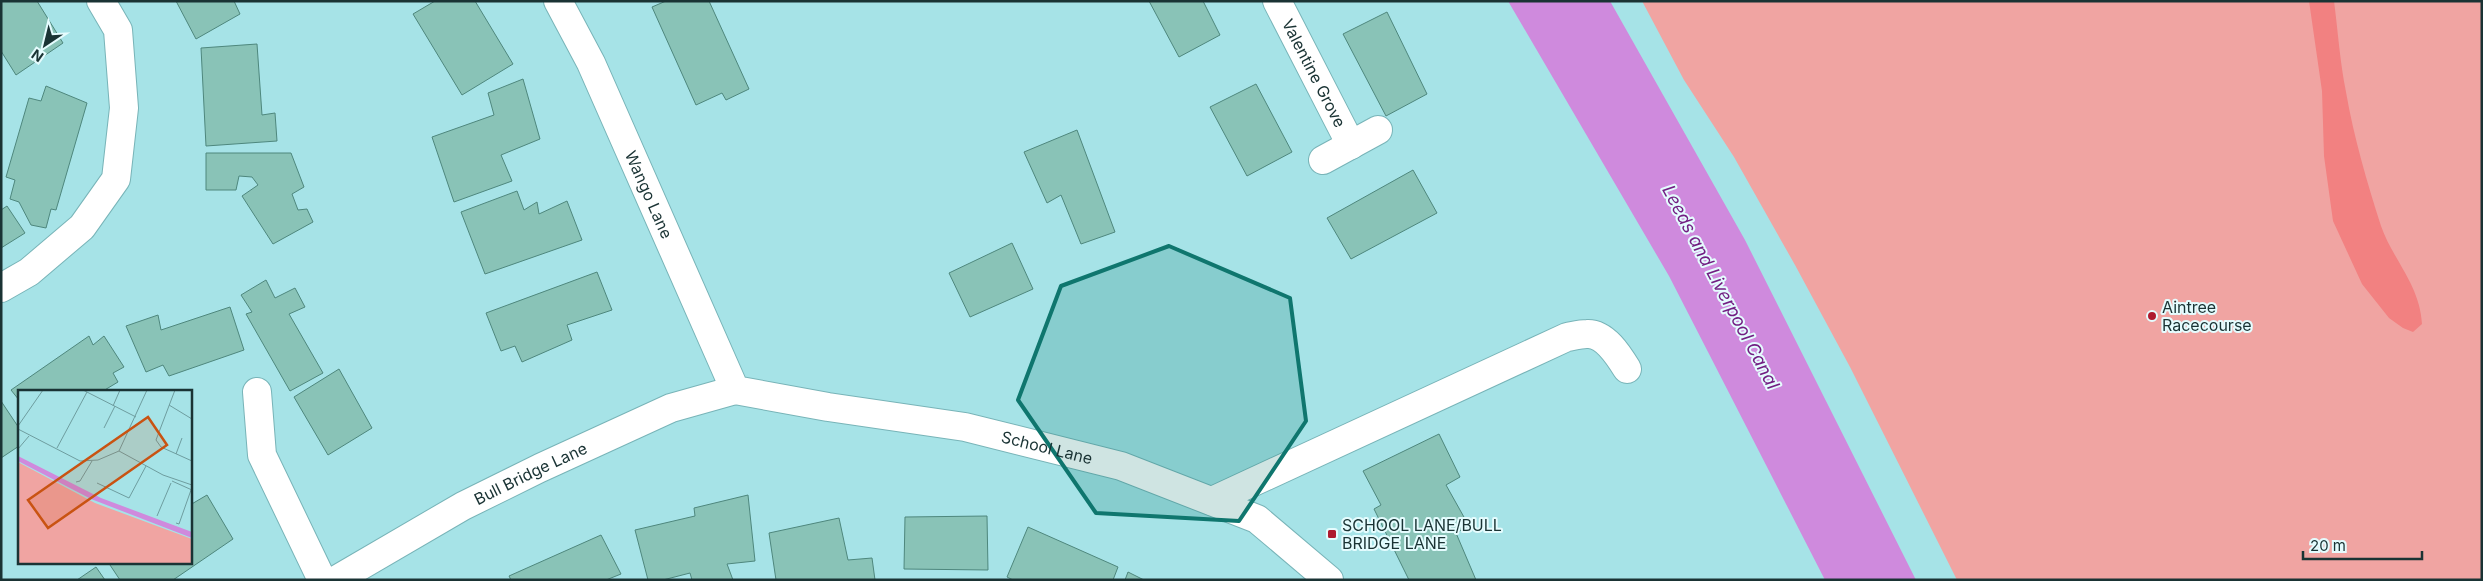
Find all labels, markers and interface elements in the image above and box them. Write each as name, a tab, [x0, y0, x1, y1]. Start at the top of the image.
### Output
street label: Valentine Grove	[1278, 15, 1350, 131]
north arrow	[20, 20, 70, 70]
text: N	[28, 46, 47, 66]
street label: Wango Lane	[621, 147, 677, 242]
water label: Leeds and Liverpool Canal	[1658, 181, 1784, 393]
place label: Aintree Racecourse	[2162, 297, 2252, 335]
marker: Aintree Racecourse	[2146, 310, 2158, 322]
inset map	[18, 390, 191, 564]
street label: School Lane	[999, 426, 1095, 468]
street label: Bull Bridge Lane	[471, 438, 590, 509]
place label: SCHOOL LANE/BULL BRIDGE LANE	[1342, 515, 1502, 553]
marker: SCHOOL LANE/BULL BRIDGE LANE	[1326, 528, 1338, 540]
scale bar	[2303, 528, 2422, 560]
text: 20 m	[2310, 536, 2346, 555]

